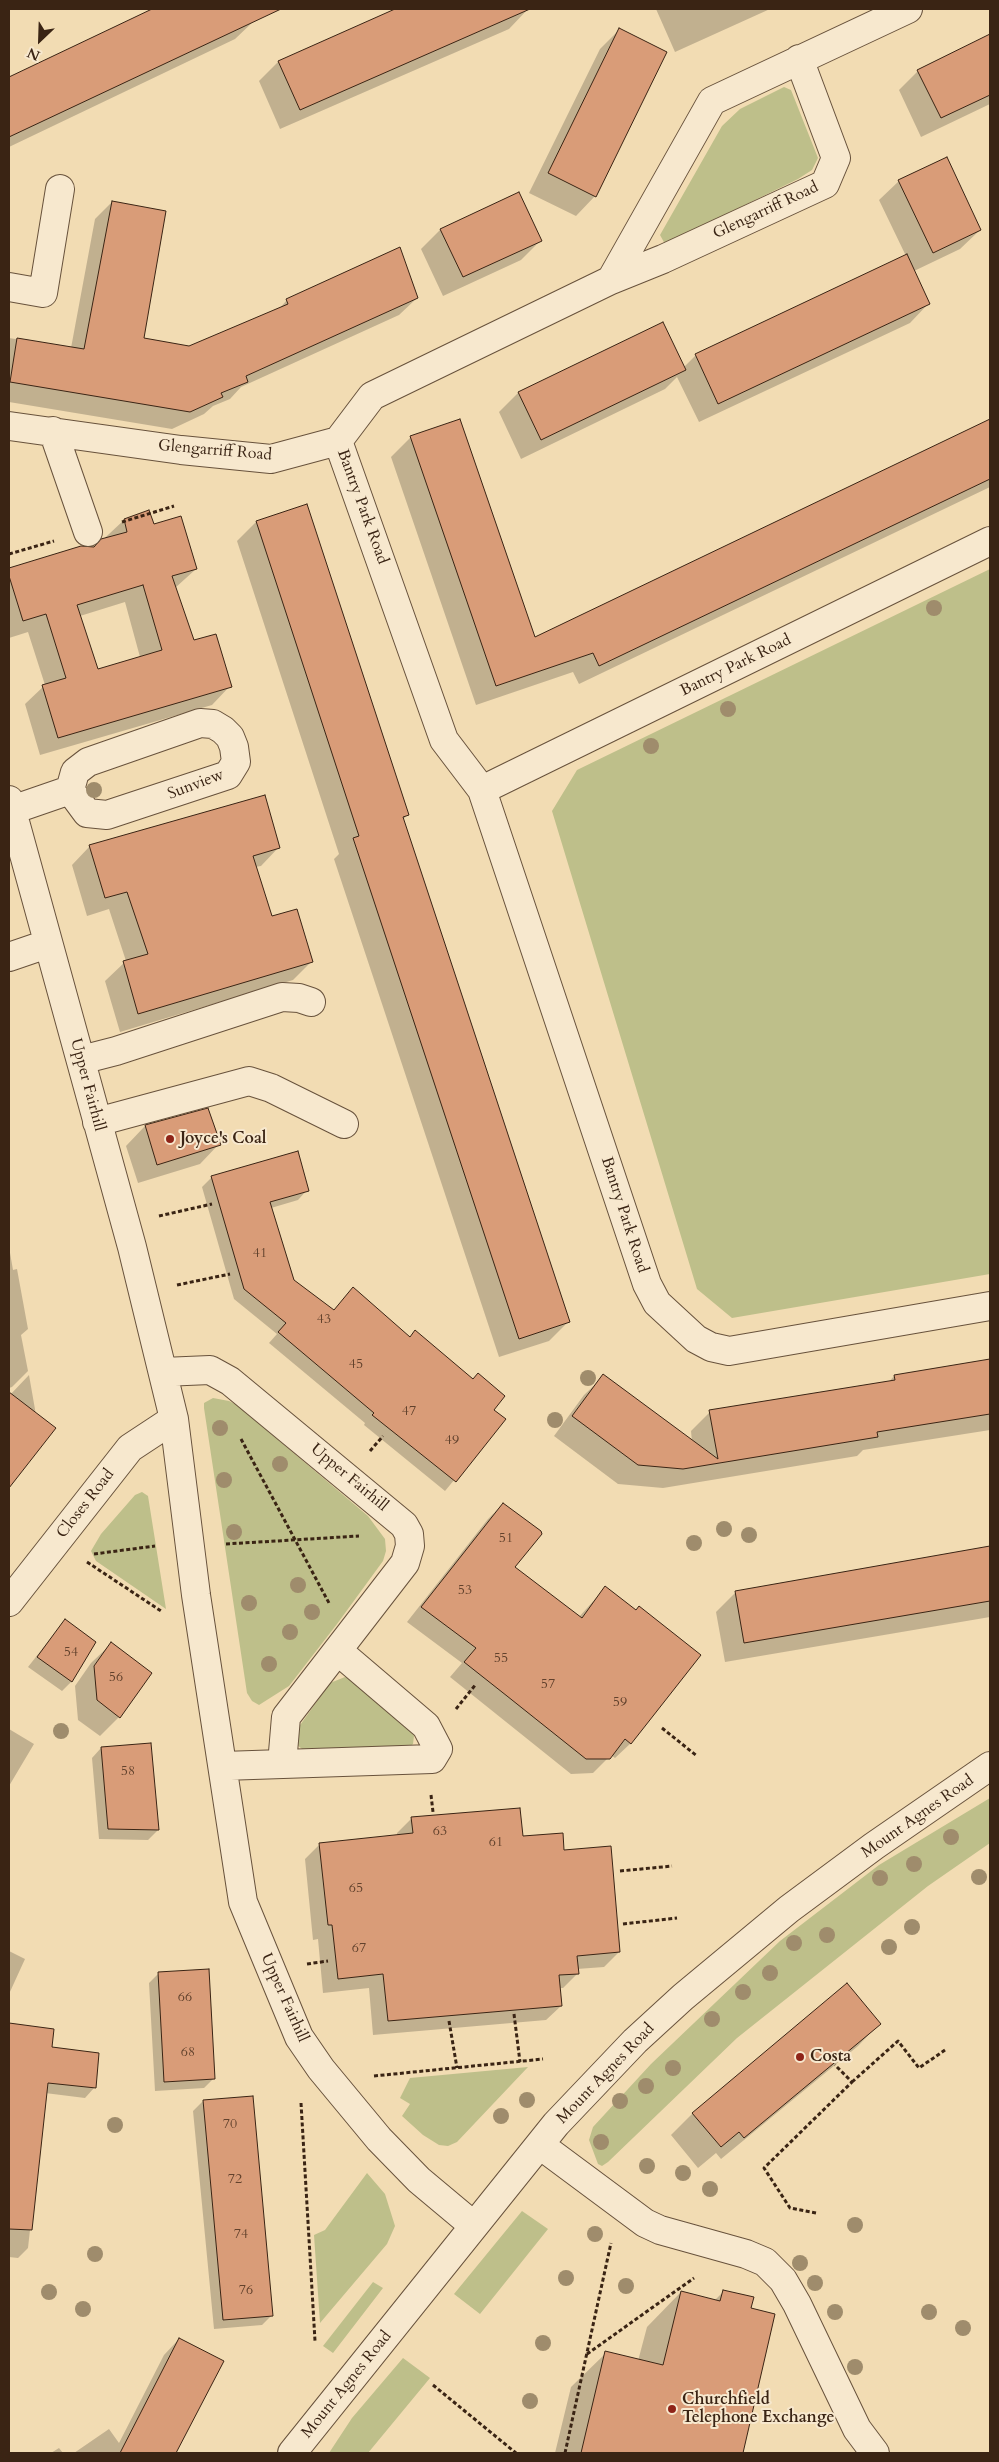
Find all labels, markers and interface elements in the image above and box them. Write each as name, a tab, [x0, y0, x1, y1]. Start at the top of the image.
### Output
north arrow	[15, 15, 65, 65]
text: N	[24, 43, 43, 65]
street label: Glengarriff Road	[710, 178, 822, 244]
street label: Glengarriff Road	[157, 436, 273, 466]
street label: Bantry Park Road	[332, 447, 392, 567]
street label: Bantry Park Road	[678, 631, 794, 701]
street label: Sunview	[165, 766, 227, 804]
street label: Upper Fairhill	[65, 1036, 109, 1134]
place label: Joyce's Coal	[180, 1129, 266, 1149]
marker: Joyce's Coal	[164, 1133, 176, 1145]
street label: Bantry Park Road	[596, 1155, 652, 1275]
house number: 41	[253, 1246, 267, 1262]
house number: 43	[317, 1312, 331, 1328]
house number: 45	[349, 1357, 363, 1373]
house number: 47	[402, 1404, 416, 1420]
house number: 49	[445, 1433, 459, 1449]
street label: Upper Fairhill	[306, 1440, 392, 1516]
street label: Closes Road	[53, 1466, 119, 1542]
house number: 51	[499, 1531, 513, 1547]
house number: 53	[458, 1583, 472, 1599]
house number: 54	[64, 1645, 78, 1661]
house number: 55	[494, 1651, 508, 1667]
house number: 56	[109, 1670, 123, 1686]
house number: 57	[541, 1677, 555, 1693]
house number: 59	[613, 1695, 627, 1711]
house number: 58	[121, 1764, 135, 1780]
street label: Mount Agnes Road	[858, 1771, 978, 1863]
house number: 63	[433, 1824, 447, 1840]
house number: 61	[489, 1835, 503, 1851]
house number: 65	[349, 1881, 363, 1897]
house number: 67	[352, 1941, 366, 1957]
street label: Upper Fairhill	[256, 1951, 312, 2045]
house number: 66	[178, 1990, 192, 2006]
street label: Mount Agnes Road	[553, 2020, 659, 2128]
house number: 68	[181, 2045, 195, 2061]
place label: Costa	[810, 2047, 851, 2067]
marker: Costa	[794, 2051, 806, 2063]
house number: 70	[223, 2117, 237, 2133]
house number: 72	[228, 2172, 242, 2188]
house number: 74	[234, 2227, 248, 2243]
house number: 76	[239, 2283, 253, 2299]
street label: Mount Agnes Road	[298, 2327, 396, 2443]
place label: Churchfield Telephone Exchange	[682, 2390, 834, 2428]
marker: Churchfield Telephone Exchange	[666, 2403, 678, 2415]

